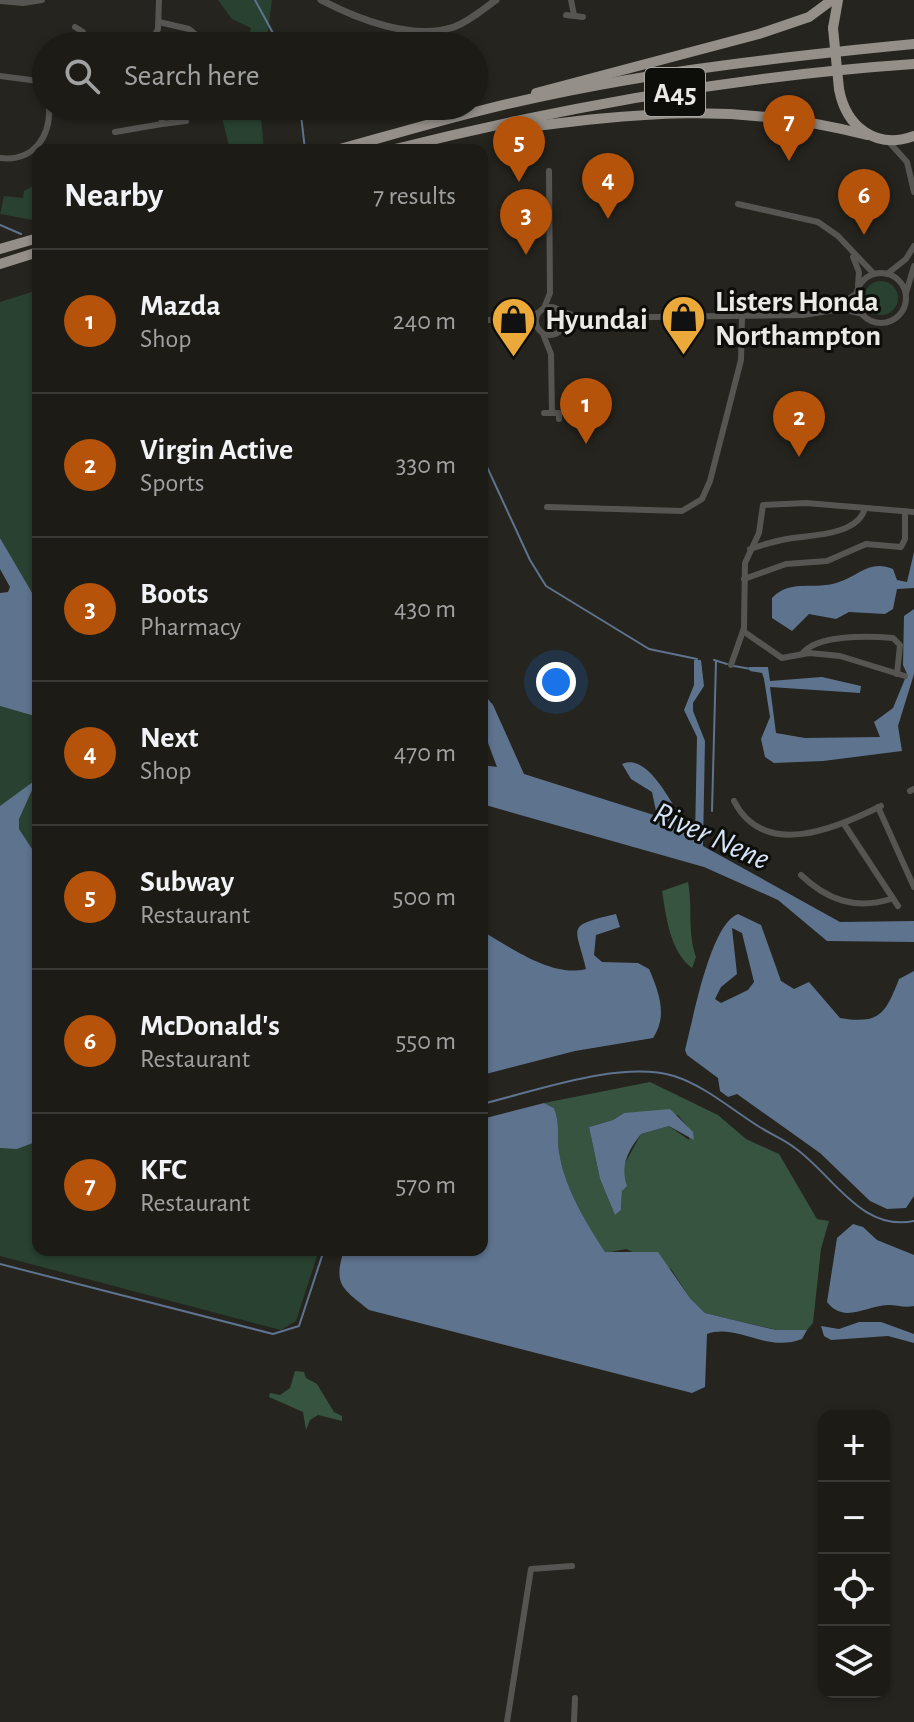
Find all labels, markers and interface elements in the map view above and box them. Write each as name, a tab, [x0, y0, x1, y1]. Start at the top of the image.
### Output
search box	[32, 32, 488, 120]
icon: search	[60, 54, 104, 98]
text: Search here	[124, 61, 260, 91]
road number: A45	[645, 68, 705, 116]
pin: 7	[763, 95, 815, 161]
pin: 5	[493, 116, 545, 182]
pin: 4	[582, 153, 634, 219]
pin: 6	[838, 169, 890, 235]
text: Nearby	[64, 179, 163, 213]
text: 7 results	[373, 183, 456, 209]
pin: 3	[500, 189, 552, 255]
place label: Listers Honda Northampton	[715, 287, 881, 351]
text: Mazda	[140, 291, 221, 321]
shop icon: Listers Honda Northampton	[660, 294, 708, 357]
shop icon: Hyundai	[490, 295, 538, 358]
place label: Hyundai	[545, 305, 648, 335]
text: 1	[85, 308, 95, 334]
text: 240 m	[393, 308, 456, 334]
text: Shop	[140, 326, 192, 352]
pin: 1	[560, 378, 612, 444]
pin: 2	[773, 391, 825, 457]
text: Virgin Active	[140, 435, 293, 465]
text: 2	[84, 452, 96, 478]
text: 330 m	[396, 452, 456, 478]
text: Sports	[140, 470, 204, 496]
text: Boots	[140, 579, 209, 609]
text: 3	[84, 596, 96, 622]
text: 430 m	[394, 596, 456, 622]
text: Pharmacy	[140, 614, 241, 640]
your location	[536, 662, 576, 702]
text: Next	[140, 723, 198, 753]
text: 4	[83, 740, 97, 766]
text: 470 m	[394, 740, 456, 766]
text: Shop	[140, 758, 192, 784]
water label: River Nene	[649, 796, 774, 876]
text: Subway	[140, 867, 234, 897]
text: 5	[84, 884, 96, 910]
text: 500 m	[393, 884, 456, 910]
text: Restaurant	[140, 902, 250, 928]
text: McDonald's	[140, 1011, 280, 1041]
text: 6	[84, 1028, 96, 1054]
text: 550 m	[395, 1028, 456, 1054]
text: Restaurant	[140, 1046, 250, 1072]
text: KFC	[140, 1155, 187, 1185]
text: 7	[84, 1172, 96, 1198]
text: 570 m	[395, 1172, 456, 1198]
text: Restaurant	[140, 1190, 250, 1216]
map controls	[818, 1410, 890, 1698]
button: +	[818, 1410, 890, 1482]
button: −	[818, 1482, 890, 1554]
button: locate	[818, 1554, 890, 1626]
button: layers	[818, 1626, 890, 1698]

